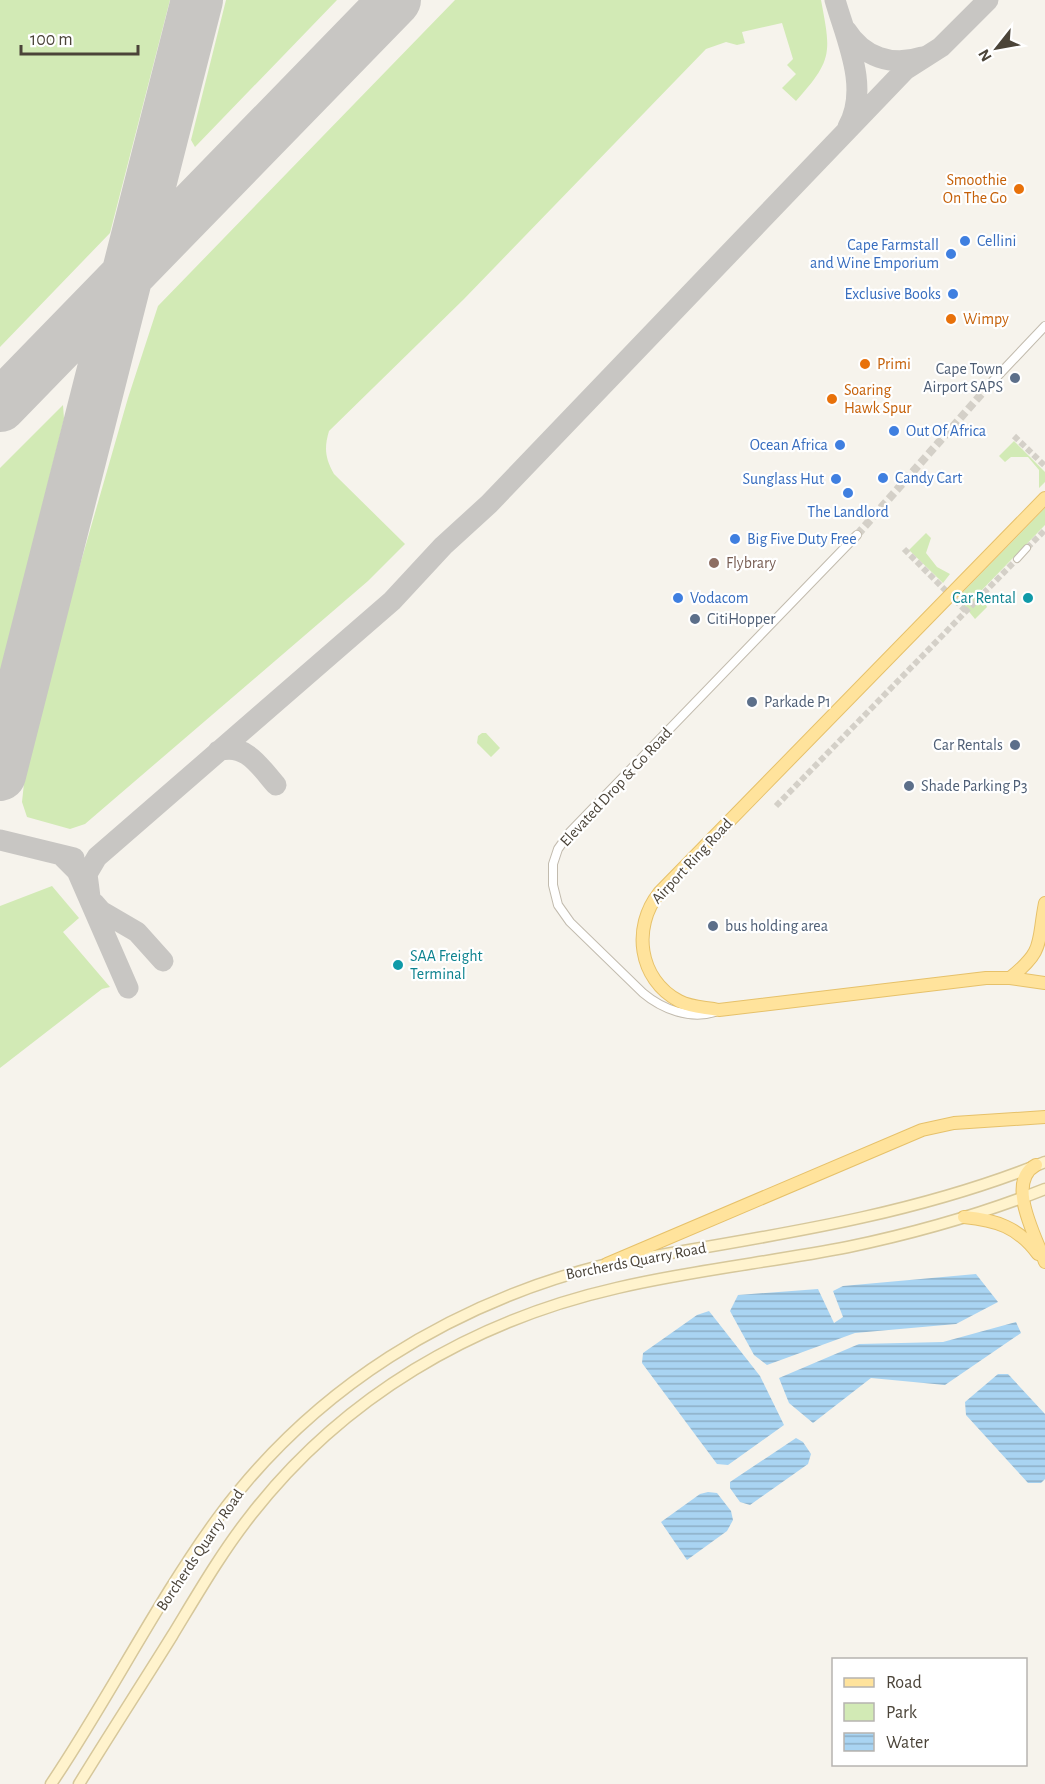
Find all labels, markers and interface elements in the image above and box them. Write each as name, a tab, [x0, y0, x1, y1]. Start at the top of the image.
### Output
scale bar	[21, 18, 138, 56]
north arrow	[967, 18, 1027, 78]
text: 100 m	[30, 31, 73, 49]
text: N	[975, 46, 995, 64]
place label: Smoothie On The Go	[943, 172, 1007, 206]
marker: Smoothie On The Go	[1012, 182, 1026, 196]
place label: Cellini	[977, 233, 1016, 249]
marker: Cellini	[958, 234, 972, 248]
place label: Cape Farmstall and Wine Emporium	[810, 237, 939, 271]
marker: Cape Farmstall and Wine Emporium	[944, 247, 958, 261]
place label: Exclusive Books	[845, 286, 941, 302]
marker: Exclusive Books	[946, 287, 960, 301]
place label: Wimpy	[963, 311, 1009, 328]
marker: Wimpy	[944, 312, 958, 326]
place label: Primi	[877, 356, 911, 372]
marker: Primi	[858, 357, 872, 371]
place label: Cape Town Airport SAPS	[923, 361, 1003, 395]
marker: Cape Town Airport SAPS	[1008, 371, 1022, 385]
place label: Soaring Hawk Spur	[844, 382, 912, 416]
marker: Soaring Hawk Spur	[825, 392, 839, 406]
place label: Out Of Africa	[906, 423, 986, 439]
marker: Out Of Africa	[887, 424, 901, 438]
place label: Ocean Africa	[750, 437, 828, 453]
marker: Ocean Africa	[833, 438, 847, 452]
place label: Candy Cart	[895, 470, 962, 487]
place label: Sunglass Hut	[743, 471, 824, 487]
marker: Candy Cart	[876, 471, 890, 485]
marker: Sunglass Hut	[829, 472, 843, 486]
marker: The Landlord	[841, 486, 855, 500]
place label: The Landlord	[807, 504, 889, 520]
place label: Big Five Duty Free	[747, 531, 857, 548]
marker: Big Five Duty Free	[728, 532, 742, 546]
place label: Flybrary	[726, 555, 776, 572]
marker: Flybrary	[707, 556, 721, 570]
place label: Vodacom	[690, 590, 749, 606]
place label: Car Rental	[952, 590, 1016, 606]
marker: Vodacom	[671, 591, 685, 605]
marker: Car Rental	[1021, 591, 1035, 605]
place label: CitiHopper	[707, 611, 776, 627]
marker: CitiHopper	[688, 612, 702, 626]
place label: Parkade P1	[764, 694, 831, 710]
marker: Parkade P1	[745, 695, 759, 709]
street label: Elevated Drop & Go Road	[557, 725, 675, 849]
place label: Car Rentals	[933, 737, 1003, 753]
marker: Car Rentals	[1008, 738, 1022, 752]
place label: Shade Parking P3	[921, 778, 1027, 794]
marker: Shade Parking P3	[902, 779, 916, 793]
street label: Airport Ring Road	[649, 815, 735, 907]
place label: bus holding area	[725, 918, 828, 934]
marker: bus holding area	[706, 919, 720, 933]
place label: SAA Freight Terminal	[410, 948, 483, 982]
marker: SAA Freight Terminal	[391, 958, 405, 972]
street label: Borcherds Quarry Road	[564, 1240, 708, 1283]
street label: Borcherds Quarry Road	[154, 1486, 247, 1614]
legend	[832, 1658, 1027, 1766]
text: Road	[886, 1674, 922, 1692]
text: Park	[886, 1704, 918, 1722]
text: Water	[886, 1734, 929, 1752]

